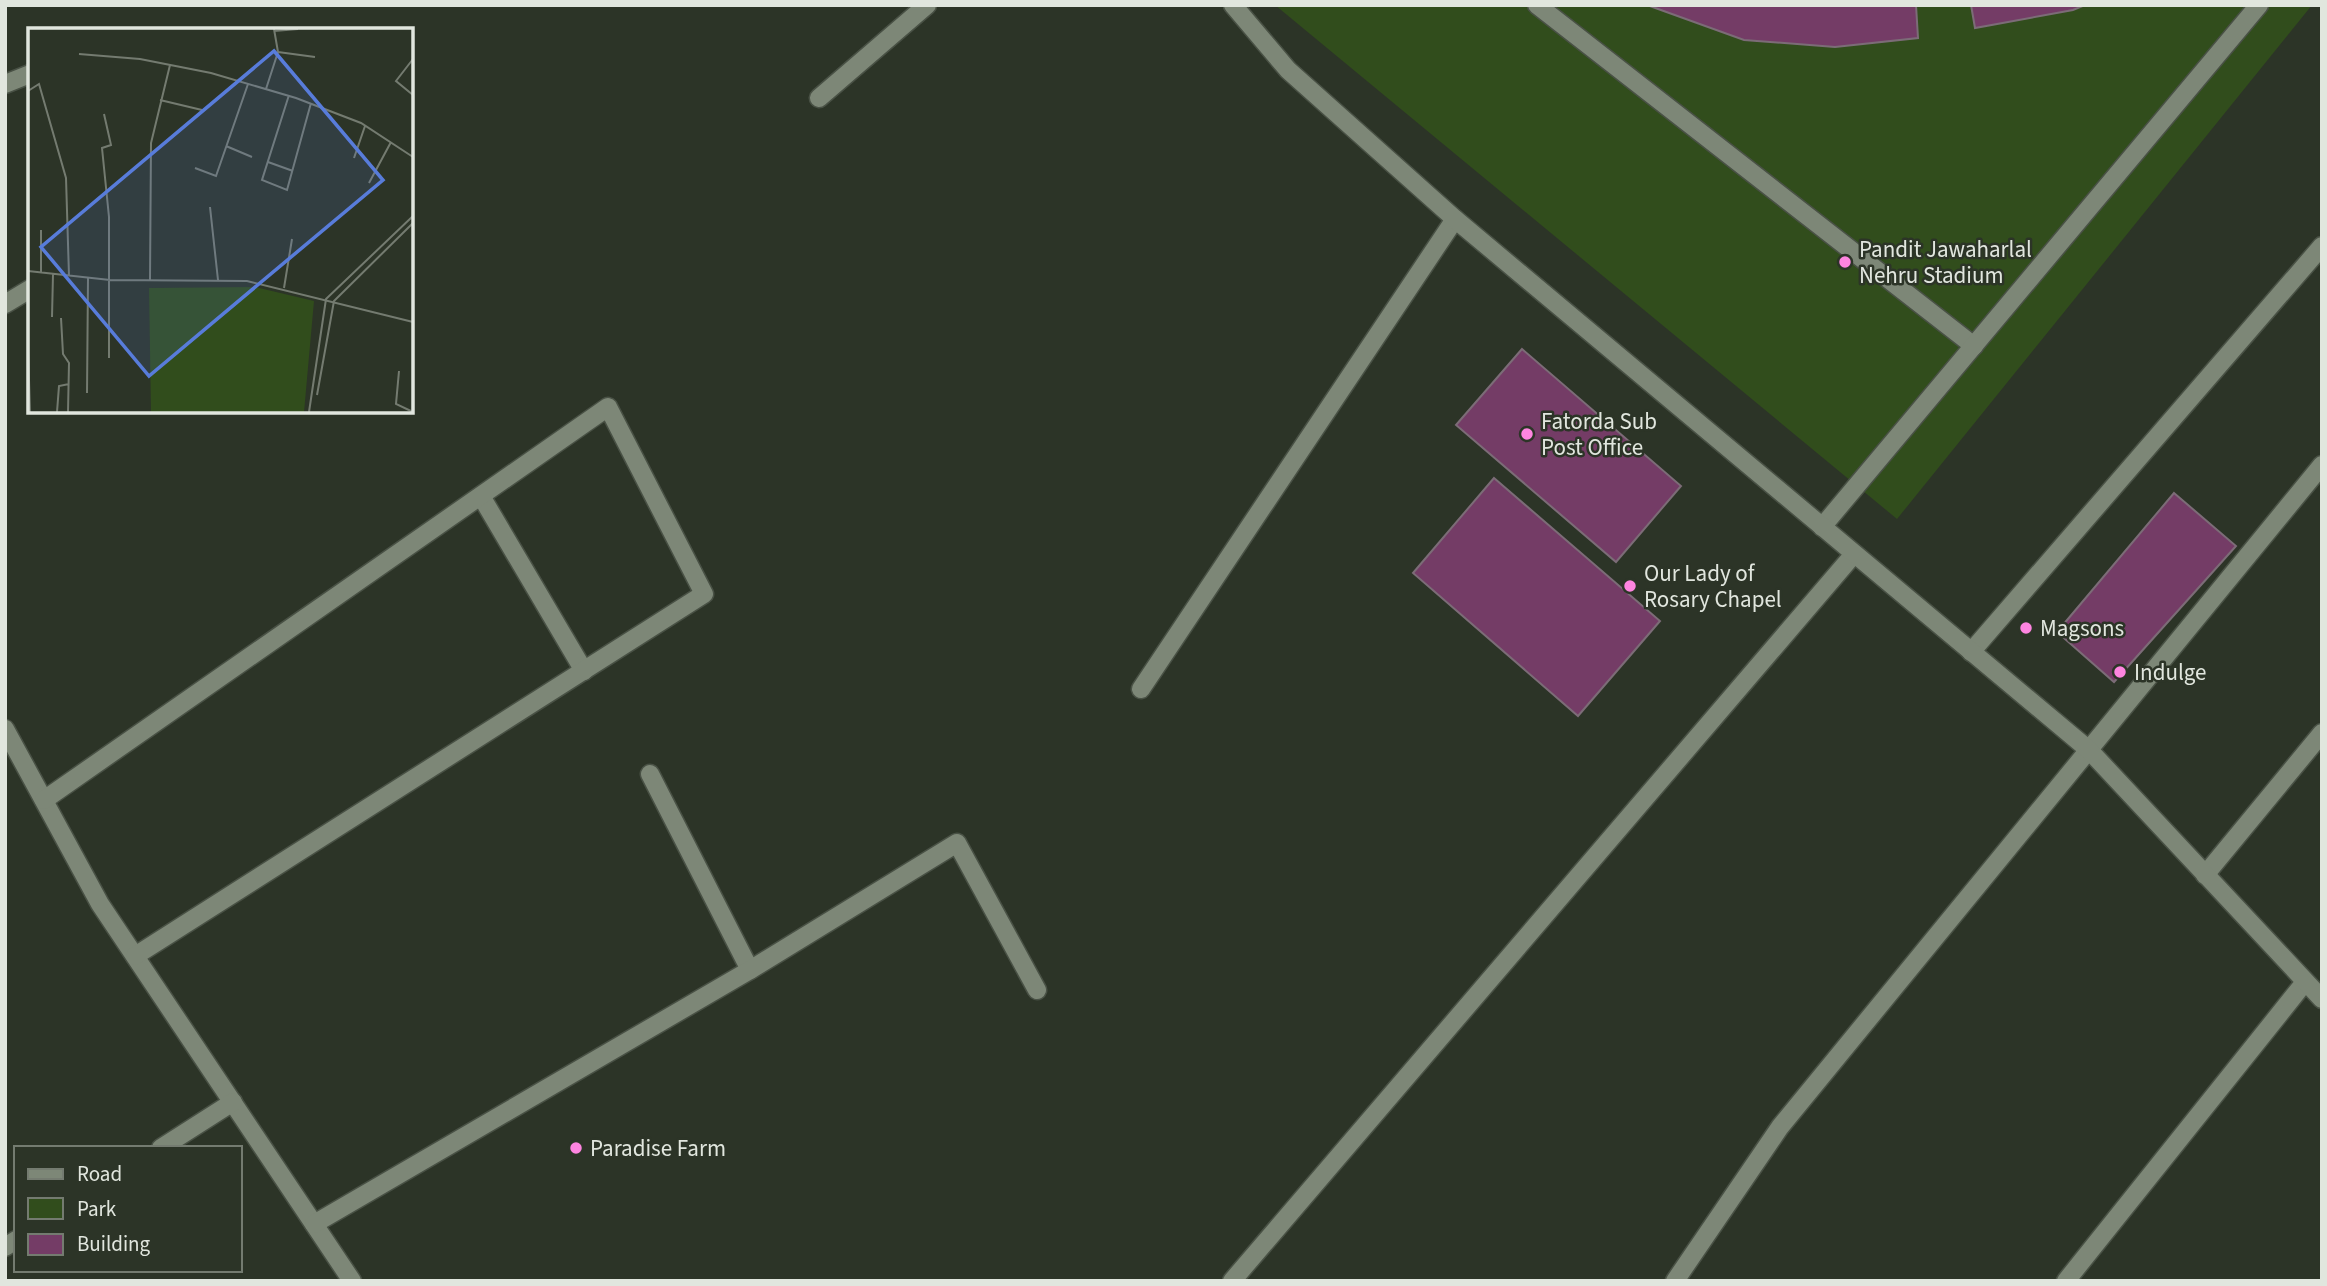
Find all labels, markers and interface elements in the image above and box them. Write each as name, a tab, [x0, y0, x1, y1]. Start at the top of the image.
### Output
inset map	[28, 28, 413, 413]
place label: Pandit Jawaharlal Nehru Stadium	[1859, 233, 2032, 292]
marker: Pandit Jawaharlal Nehru Stadium	[1837, 254, 1853, 270]
place label: Fatorda Sub Post Office	[1541, 405, 1657, 464]
marker: Fatorda Sub Post Office	[1519, 426, 1535, 442]
place label: Our Lady of Rosary Chapel	[1644, 557, 1782, 616]
marker: Our Lady of Rosary Chapel	[1622, 578, 1638, 594]
place label: Magsons	[2040, 612, 2124, 645]
marker: Magsons	[2018, 620, 2034, 636]
place label: Indulge	[2134, 656, 2206, 689]
marker: Indulge	[2112, 664, 2128, 680]
place label: Paradise Farm	[590, 1132, 726, 1165]
marker: Paradise Farm	[568, 1140, 584, 1156]
legend	[14, 1146, 242, 1272]
text: Road	[77, 1159, 122, 1189]
text: Park	[77, 1194, 117, 1224]
text: Building	[77, 1229, 151, 1259]

